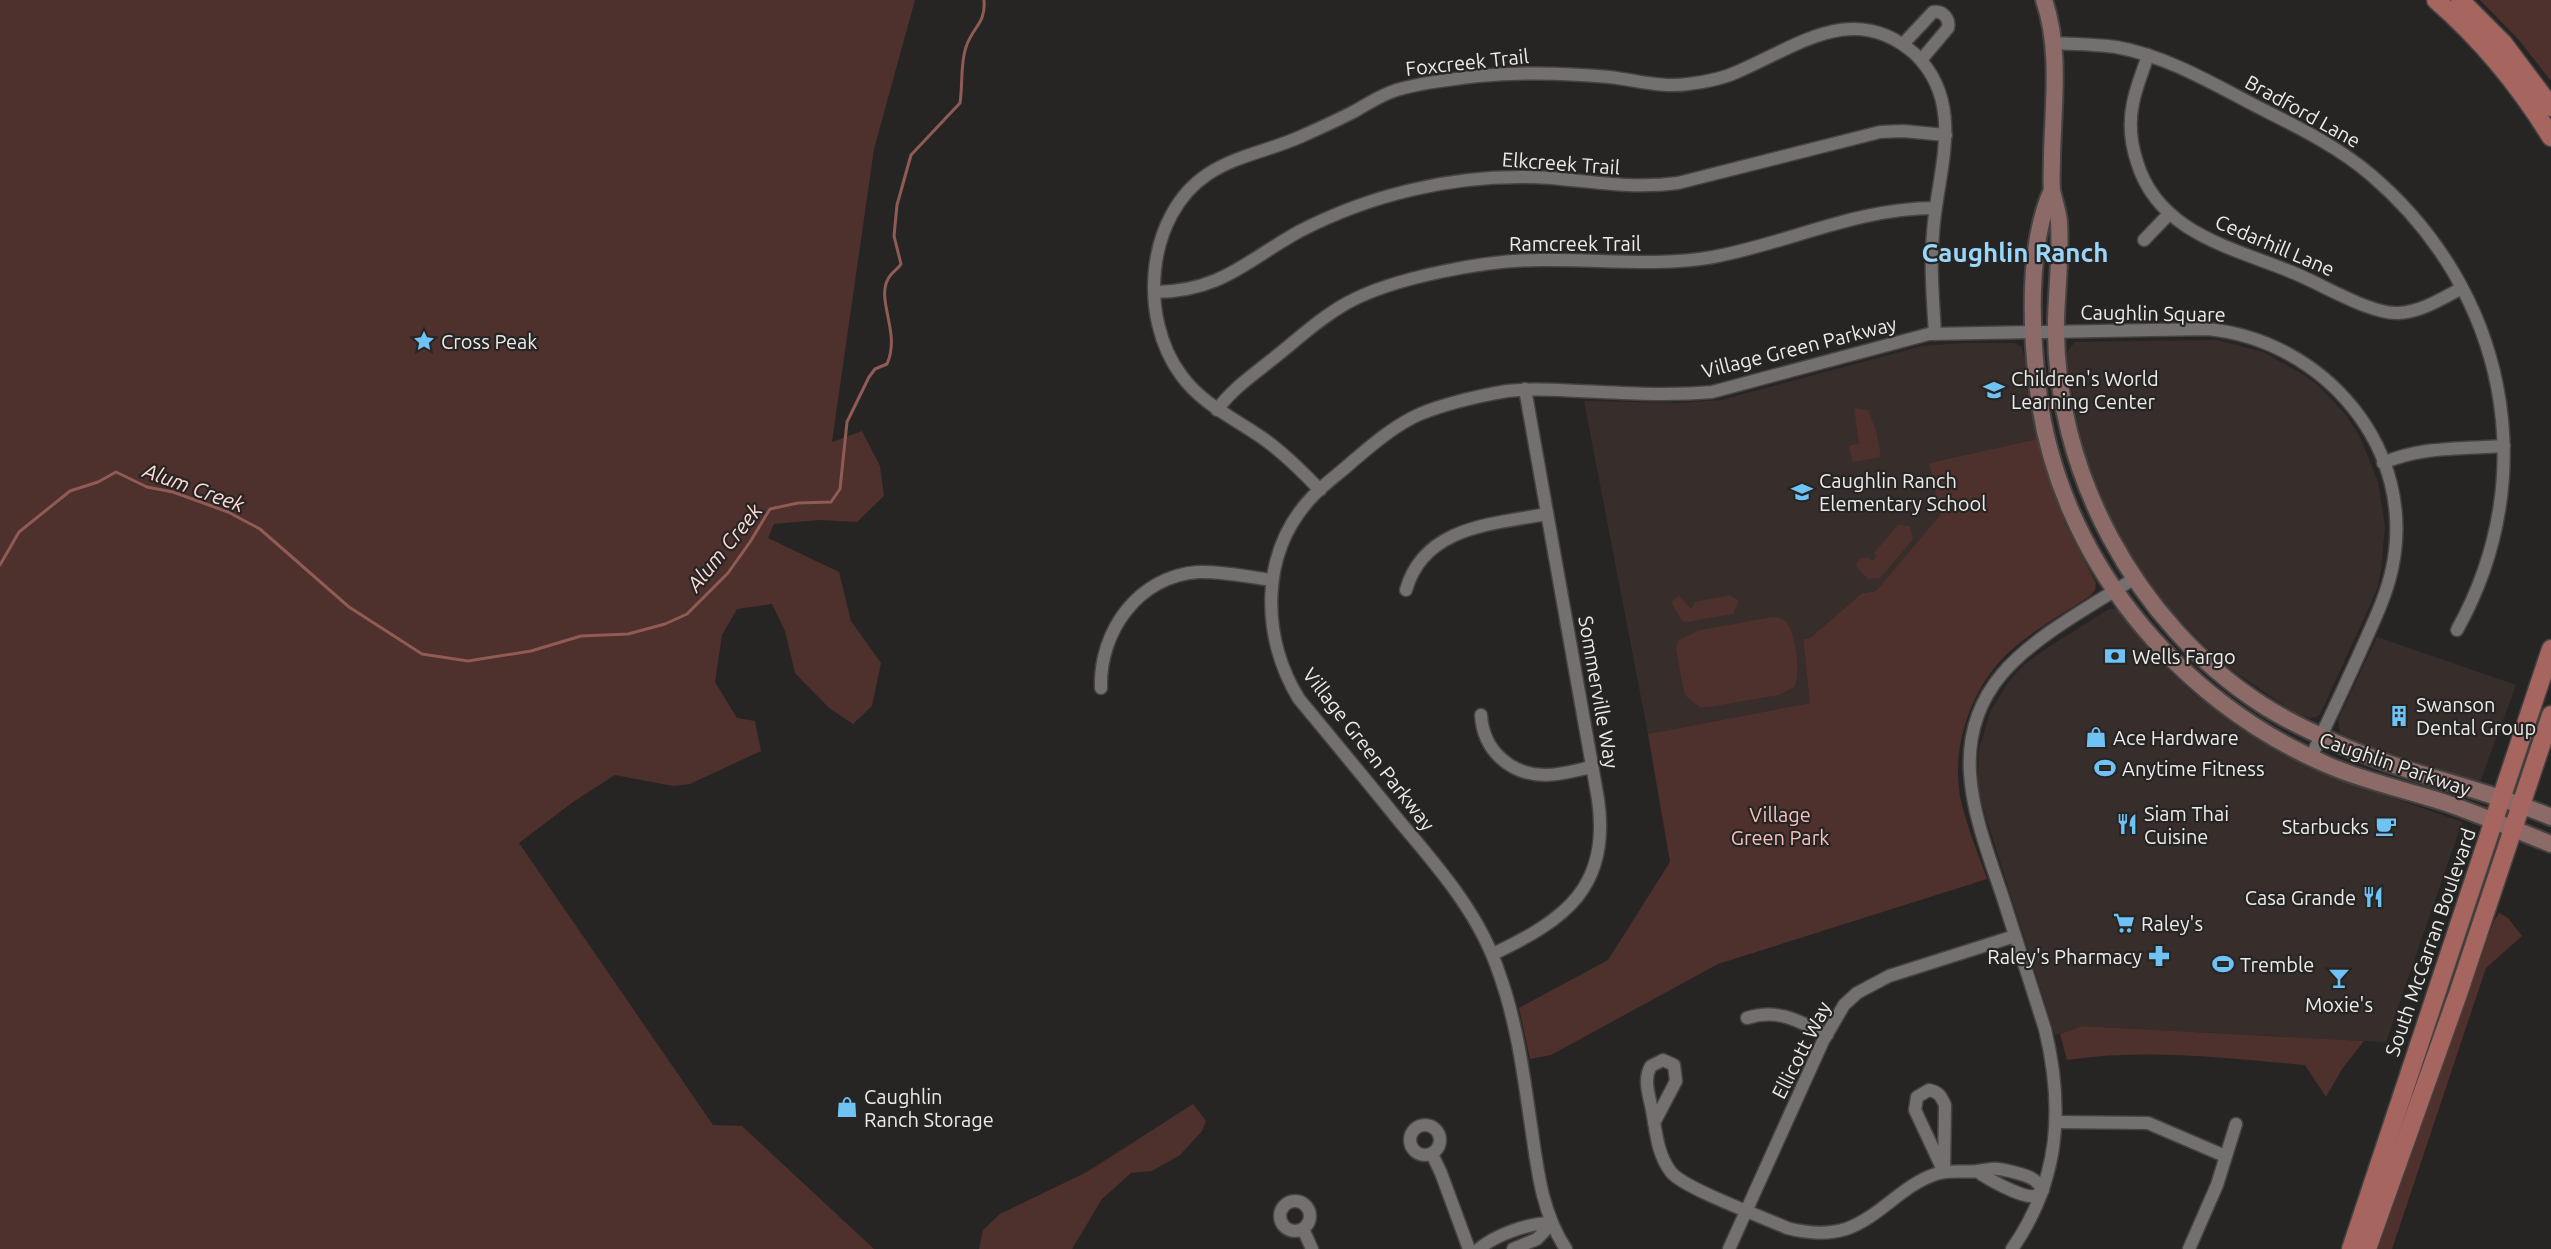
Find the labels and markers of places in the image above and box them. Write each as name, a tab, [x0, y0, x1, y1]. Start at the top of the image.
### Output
place icon: Cross Peak	[412, 329, 436, 353]
place label: Cross Peak	[441, 330, 537, 353]
place label: Children's World Learning Center	[2011, 367, 2159, 413]
school or university icon: Children's World Learning Center	[1982, 378, 2006, 402]
place label: Caughlin Ranch Elementary School	[1819, 469, 1986, 515]
school or university icon: Caughlin Ranch Elementary School	[1790, 480, 1814, 504]
bank icon: Wells Fargo	[2103, 644, 2127, 668]
place label: Wells Fargo	[2132, 645, 2236, 668]
place label: Swanson Dental Group	[2416, 693, 2536, 739]
building icon: Swanson Dental Group	[2387, 704, 2411, 728]
shop icon: Ace Hardware	[2084, 725, 2108, 749]
place label: Ace Hardware	[2113, 726, 2239, 749]
sports icon: Anytime Fitness	[2093, 756, 2117, 780]
place label: Anytime Fitness	[2122, 757, 2265, 780]
place label: Siam Thai Cuisine	[2144, 802, 2229, 848]
restaurant icon: Siam Thai Cuisine	[2115, 812, 2139, 836]
cafe icon: Starbucks	[2374, 814, 2398, 838]
place label: Starbucks	[2282, 815, 2369, 838]
restaurant icon: Casa Grande	[2361, 885, 2385, 909]
place label: Casa Grande	[2245, 886, 2356, 909]
supermarket icon: Raley's	[2112, 911, 2136, 935]
place label: Raley's	[2141, 912, 2203, 935]
pharmacy icon: Raley's Pharmacy	[2147, 944, 2171, 968]
place label: Raley's Pharmacy	[1987, 945, 2142, 968]
sports icon: Tremble	[2211, 952, 2235, 976]
place label: Tremble	[2240, 953, 2314, 976]
bar icon: Moxie's	[2327, 966, 2351, 990]
place label: Moxie's	[2305, 993, 2373, 1016]
place label: Caughlin Ranch Storage	[864, 1085, 994, 1131]
shop icon: Caughlin Ranch Storage	[835, 1095, 859, 1119]

